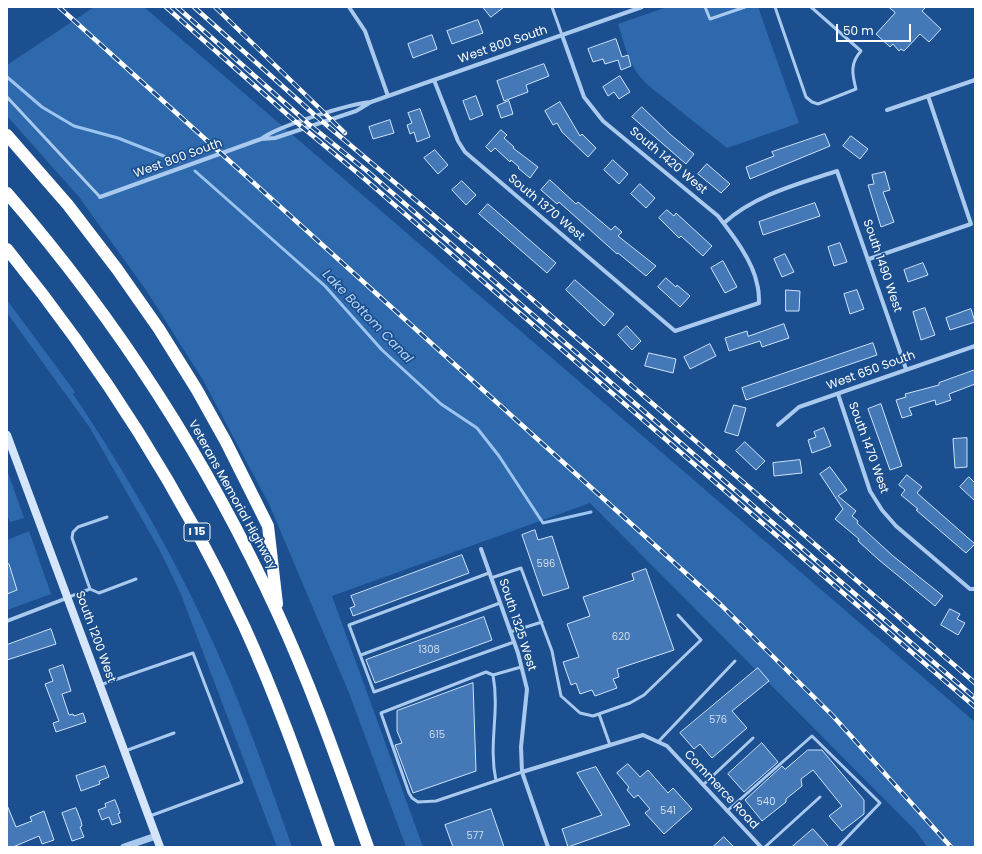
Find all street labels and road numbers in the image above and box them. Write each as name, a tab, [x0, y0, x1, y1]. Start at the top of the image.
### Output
street label: West 800 South	[457, 23, 549, 67]
street label: South 1420 West	[626, 124, 710, 198]
street label: West 800 South	[132, 136, 224, 182]
street label: South 1370 West	[505, 172, 587, 244]
street label: South 1490 West	[859, 218, 905, 314]
street label: West 650 South	[825, 348, 917, 394]
street label: South 1470 West	[845, 400, 891, 496]
street label: Veterans Memorial Highway	[185, 418, 279, 572]
road number: I 15	[184, 523, 210, 541]
street label: South 1325 West	[495, 577, 539, 673]
street label: South 1200 West	[72, 589, 118, 685]
street label: Commerce Road	[681, 748, 761, 832]

